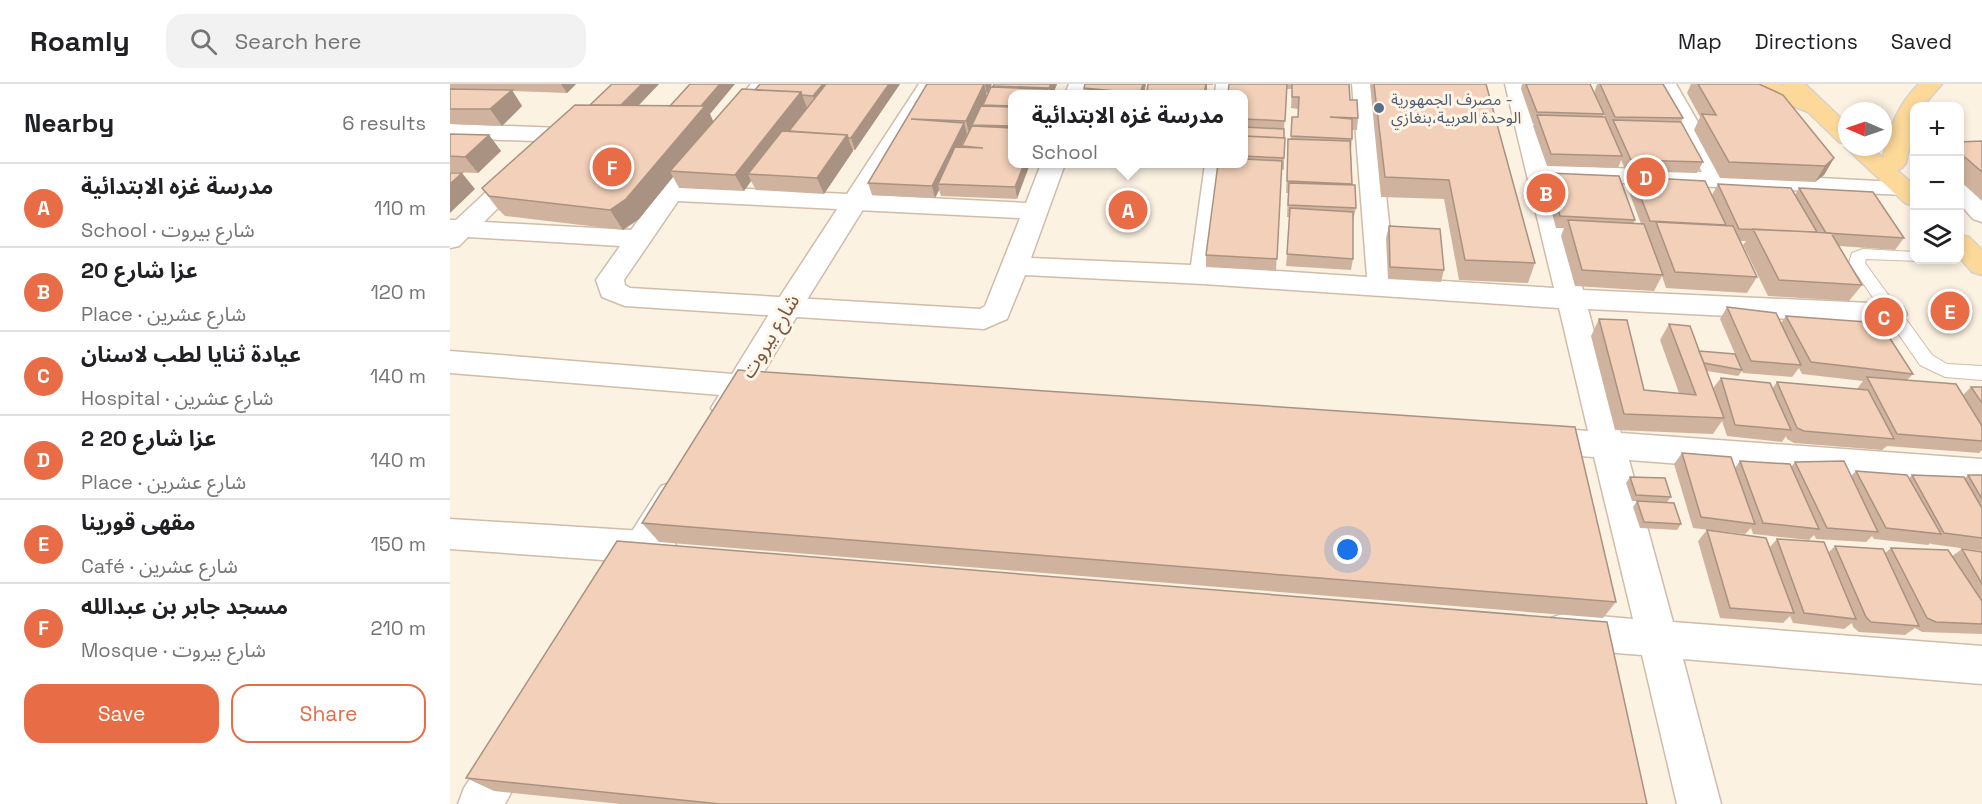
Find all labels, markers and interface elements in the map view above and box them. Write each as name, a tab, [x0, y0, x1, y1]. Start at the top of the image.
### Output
search box	[166, 14, 586, 68]
text: Roamly	[30, 23, 130, 59]
icon: search	[187, 25, 220, 58]
text: Search here	[235, 27, 361, 55]
text: Map	[1678, 28, 1722, 55]
text: Directions	[1755, 28, 1858, 55]
text: Saved	[1891, 28, 1952, 55]
place label: مصرف الجمهورية - الوحدة العربية،بنغازي	[1391, 89, 1521, 130]
popup	[1008, 90, 1248, 168]
text: مدرسة غزه الابتدائية	[1032, 101, 1224, 129]
marker: مصرف الجمهورية - الوحدة العربية،بنغازي	[1372, 101, 1386, 115]
north arrow	[1838, 102, 1892, 156]
map controls	[1910, 102, 1964, 264]
button: +	[1910, 102, 1964, 156]
text: Nearby	[24, 106, 114, 140]
text: 6 results	[342, 110, 426, 136]
text: School	[1032, 139, 1098, 165]
pin: F	[592, 144, 632, 190]
pin: D	[1626, 154, 1666, 200]
button: −	[1910, 156, 1964, 210]
pin: B	[1526, 170, 1566, 216]
text: مدرسة غزه الابتدائية	[81, 172, 273, 200]
pin: A	[1108, 188, 1148, 232]
text: A	[37, 195, 50, 221]
text: 110 m	[374, 195, 426, 221]
button: layers	[1910, 210, 1964, 264]
text: School · شارع بيروت	[81, 217, 255, 243]
text: عزا شارع 20	[81, 256, 198, 284]
text: B	[37, 279, 50, 305]
text: 120 m	[370, 279, 426, 305]
pin: E	[1930, 288, 1970, 334]
street label: شارع بيروت	[735, 289, 807, 384]
pin: C	[1864, 294, 1904, 340]
text: Place · شارع عشرين	[81, 301, 246, 327]
text: عيادة ثنايا لطب لاسنان	[81, 340, 301, 368]
text: C	[37, 363, 50, 389]
text: 140 m	[370, 363, 426, 389]
text: Hospital · شارع عشرين	[81, 385, 273, 411]
text: عزا شارع 20 2	[81, 424, 216, 452]
text: D	[37, 447, 50, 473]
text: 140 m	[370, 447, 426, 473]
text: Place · شارع عشرين	[81, 469, 246, 495]
text: مقهى قورينا	[81, 508, 196, 536]
text: E	[38, 531, 49, 557]
text: 150 m	[371, 531, 426, 557]
your location	[1333, 535, 1362, 564]
text: Café · شارع عشرين	[81, 553, 238, 579]
text: مسجد جابر بن عبدالله	[81, 592, 288, 620]
text: F	[38, 615, 49, 641]
text: 210 m	[370, 615, 426, 641]
text: Mosque · شارع بيروت	[81, 637, 266, 663]
button: Save	[24, 684, 219, 743]
button: Share	[231, 684, 426, 743]

